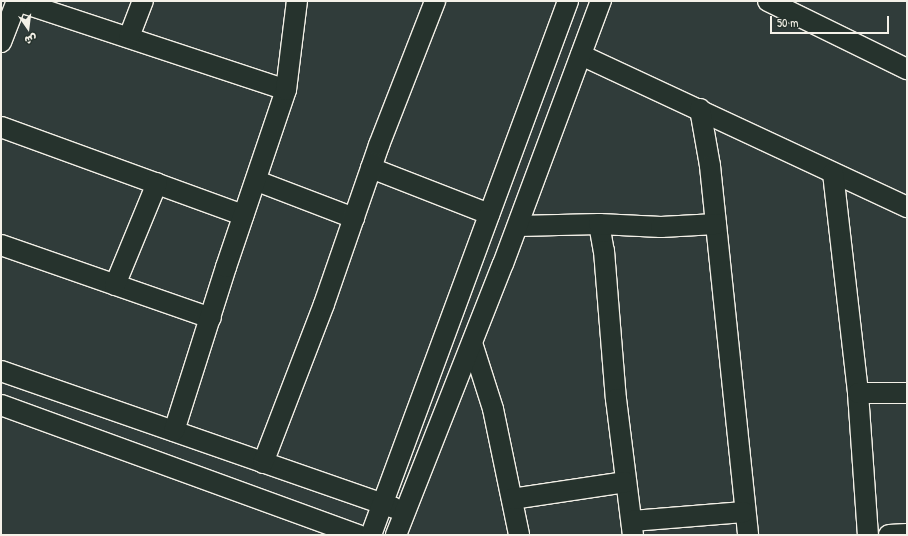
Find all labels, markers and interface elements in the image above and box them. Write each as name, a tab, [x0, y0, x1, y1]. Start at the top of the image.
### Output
north arrow	[8, 8, 48, 48]
scale bar	[772, 8, 891, 34]
text: 50 m	[777, 14, 798, 31]
text: ش	[23, 31, 38, 48]

